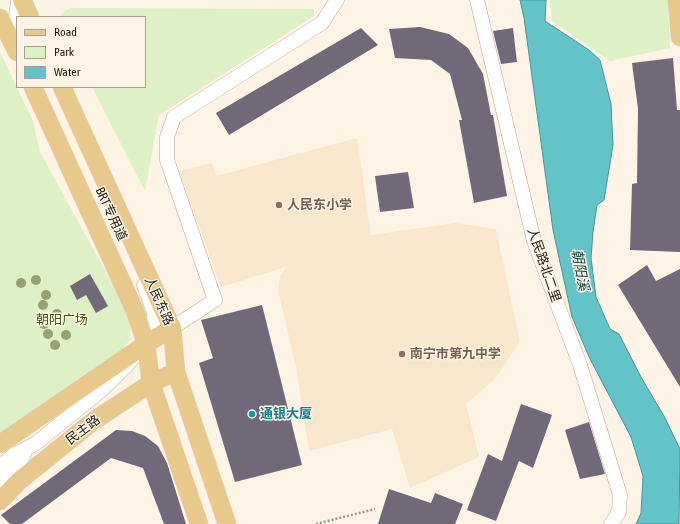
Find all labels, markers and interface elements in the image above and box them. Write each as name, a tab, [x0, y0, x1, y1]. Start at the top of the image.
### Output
legend	[16, 16, 146, 88]
text: Road	[54, 25, 77, 39]
text: Park	[54, 45, 74, 59]
text: Water	[54, 65, 80, 79]
street label: BRT专用道	[92, 185, 130, 243]
place label: 人民东小学	[287, 197, 352, 213]
marker: 人民东小学	[274, 200, 284, 210]
street label: 人民路北二里	[524, 226, 564, 304]
water label: 朝阳溪	[568, 248, 592, 292]
street label: 人民东路	[141, 274, 177, 328]
park label: 朝阳广场	[36, 312, 88, 328]
place label: 南宁市第九中学	[410, 346, 501, 362]
marker: 南宁市第九中学	[397, 349, 407, 359]
place label: 通银大厦	[260, 406, 312, 422]
marker: 通银大厦	[247, 409, 257, 419]
street label: 民主路	[63, 412, 103, 448]

